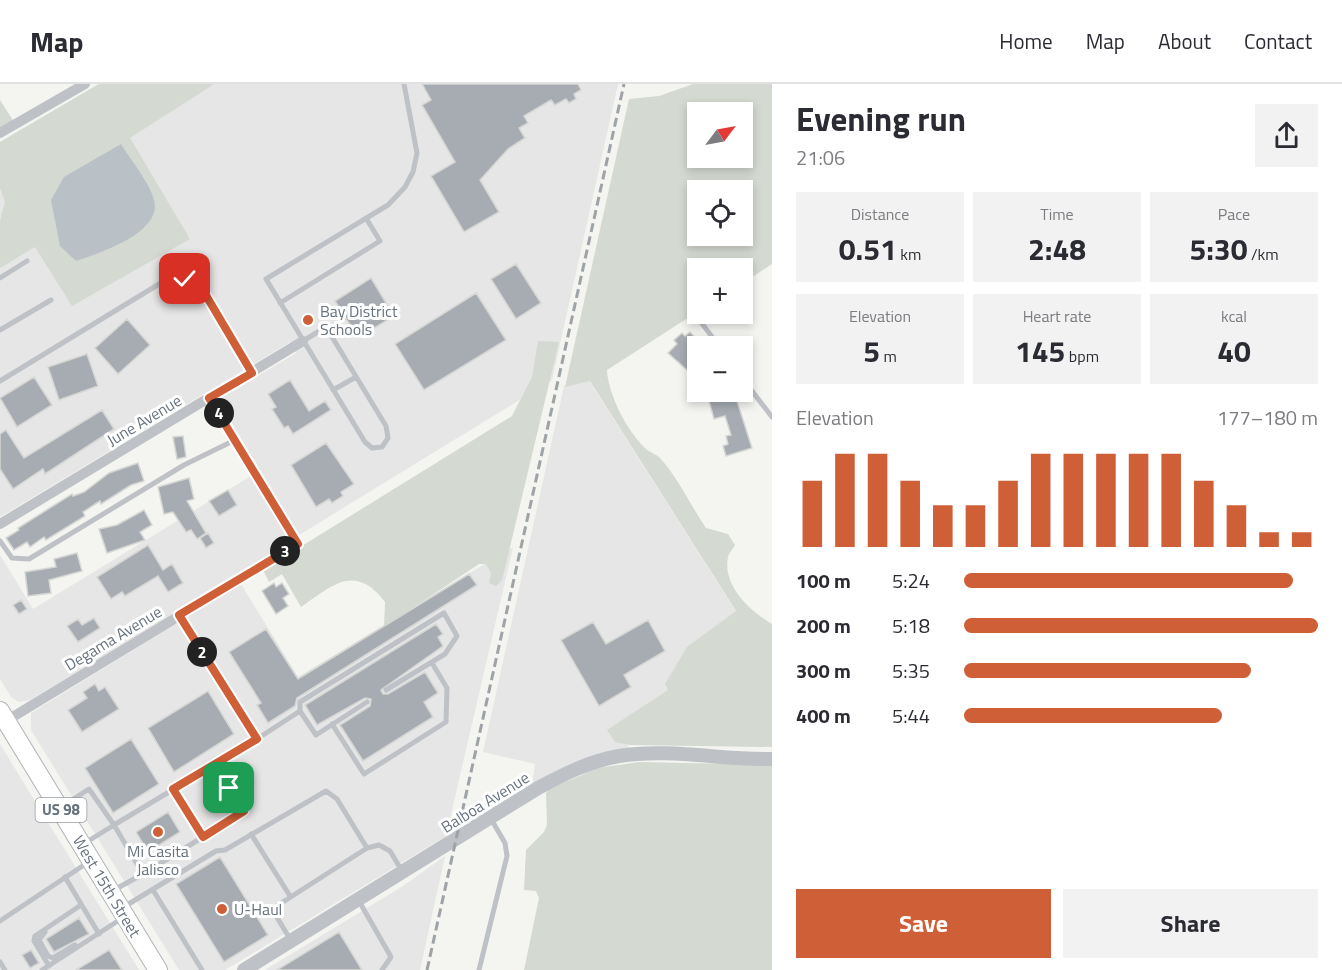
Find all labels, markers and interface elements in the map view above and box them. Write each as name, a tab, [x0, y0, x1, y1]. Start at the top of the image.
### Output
text: Map	[30, 20, 84, 63]
text: Home	[999, 25, 1053, 57]
text: Map	[1086, 25, 1125, 57]
text: About	[1158, 25, 1211, 57]
text: Contact	[1244, 25, 1312, 57]
text: Evening run	[796, 94, 966, 144]
north arrow	[687, 102, 753, 168]
map controls	[687, 102, 753, 402]
button: share	[1255, 104, 1318, 167]
text: 21:06	[796, 142, 845, 173]
button: locate	[687, 180, 753, 246]
text: Distance	[851, 202, 909, 226]
text: Time	[1040, 202, 1074, 226]
text: Pace	[1218, 202, 1250, 226]
text: 0.51	[839, 226, 897, 272]
text: 2:48	[1028, 226, 1086, 272]
text: 5:30	[1189, 226, 1247, 272]
text: km	[897, 242, 921, 266]
text: /km	[1247, 242, 1279, 266]
pin	[159, 253, 210, 304]
button: +	[687, 258, 753, 324]
icon: check	[168, 262, 201, 295]
place label: Bay District Schools	[320, 299, 398, 341]
text: Elevation	[849, 304, 911, 328]
text: Heart rate	[1023, 304, 1091, 328]
text: kcal	[1221, 304, 1247, 328]
marker: Bay District Schools	[301, 313, 315, 327]
text: 5	[863, 328, 880, 374]
text: 145	[1015, 328, 1065, 374]
text: 40	[1217, 328, 1251, 374]
button: −	[687, 336, 753, 402]
text: m	[880, 344, 897, 368]
text: bpm	[1065, 344, 1099, 368]
street label: June Avenue	[102, 388, 186, 452]
pin: 4	[204, 398, 234, 428]
text: 4	[215, 401, 223, 425]
text: Elevation	[796, 402, 874, 433]
text: 177–180 m	[1217, 402, 1318, 433]
pin: 3	[270, 536, 300, 566]
text: 3	[281, 539, 289, 563]
text: 100 m	[796, 565, 851, 596]
text: 5:24	[892, 565, 930, 596]
street label: Degama Avenue	[60, 599, 166, 677]
text: 200 m	[796, 610, 851, 641]
text: 5:18	[892, 610, 930, 641]
pin: 2	[187, 637, 217, 667]
text: 2	[198, 640, 206, 664]
text: 300 m	[796, 655, 851, 686]
text: 5:35	[892, 655, 930, 686]
text: 400 m	[796, 700, 851, 731]
text: 5:44	[892, 700, 930, 731]
pin	[203, 762, 254, 813]
street label: Balboa Avenue	[436, 765, 534, 839]
icon: arrive	[212, 771, 245, 804]
road number: US 98	[36, 798, 86, 822]
marker: Mi Casita Jalisco	[151, 825, 165, 839]
street label: West 15th Street	[67, 830, 147, 942]
place label: Mi Casita Jalisco	[127, 839, 189, 881]
button: Save	[796, 889, 1051, 958]
button: Share	[1063, 889, 1318, 958]
place label: U-Haul	[234, 897, 282, 921]
marker: U-Haul	[215, 902, 229, 916]

